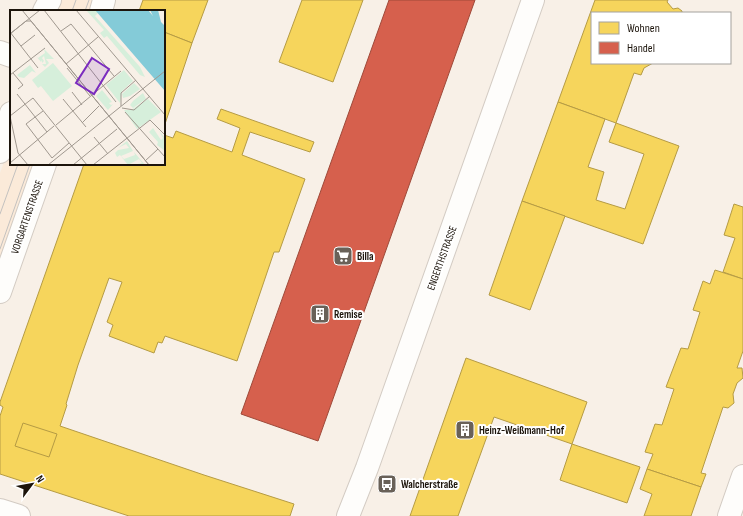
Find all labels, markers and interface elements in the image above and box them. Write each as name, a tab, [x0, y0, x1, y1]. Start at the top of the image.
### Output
inset map	[10, 10, 165, 165]
legend	[591, 12, 731, 64]
text: Wohnen	[627, 21, 660, 36]
text: Handel	[627, 41, 655, 56]
street label: VORGARTENSTRASSE	[8, 178, 46, 256]
street label: ENGERTHSTRASSE	[424, 224, 460, 292]
supermarket icon: Billa	[332, 245, 354, 267]
place label: Billa	[357, 250, 374, 263]
building icon: Remise	[309, 303, 331, 325]
place label: Remise	[334, 308, 363, 321]
building icon: Heinz-Weißmann-Hof	[454, 419, 476, 441]
place label: Heinz-Weißmann-Hof	[479, 424, 565, 437]
north arrow	[12, 464, 52, 504]
text: N	[33, 473, 47, 485]
bus stop icon: Walcherstraße	[376, 473, 398, 495]
place label: Walcherstraße	[401, 478, 458, 491]

